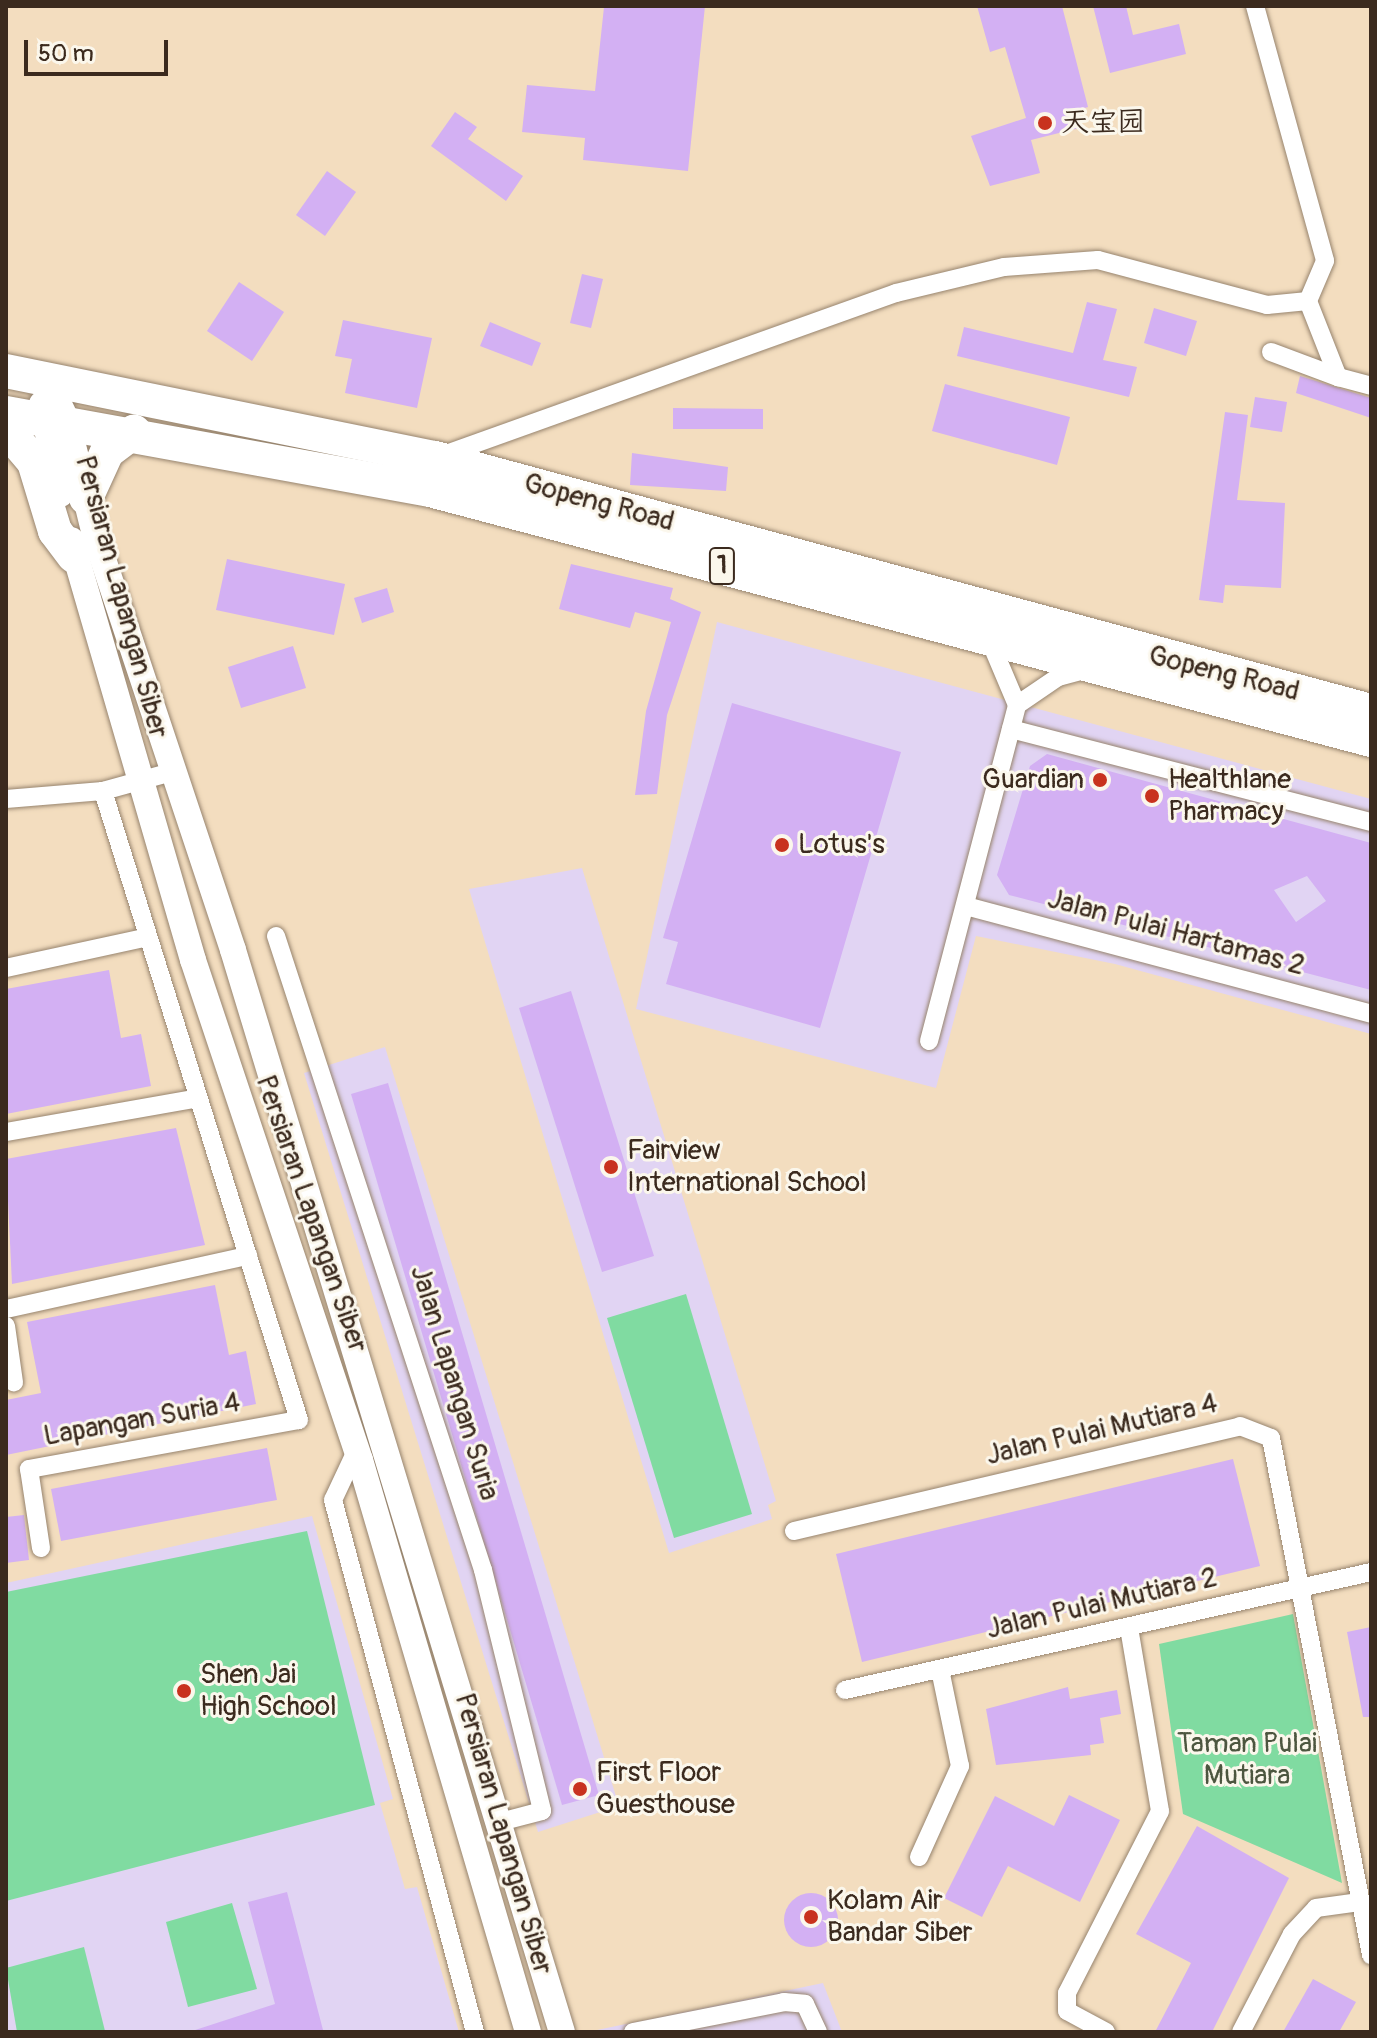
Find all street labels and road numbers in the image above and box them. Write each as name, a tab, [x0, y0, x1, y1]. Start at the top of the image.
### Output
street label: Persiaran Lapangan Siber	[67, 452, 175, 742]
street label: Gopeng Road	[520, 467, 678, 539]
road number: 1	[708, 544, 736, 588]
street label: Gopeng Road	[1145, 639, 1303, 709]
street label: Jalan Pulai Hartamas 2	[1044, 883, 1308, 983]
street label: Persiaran Lapangan Siber	[248, 1071, 374, 1357]
street label: Jalan Lapangan Suria	[402, 1261, 506, 1505]
street label: Lapangan Suria 4	[41, 1386, 243, 1454]
street label: Jalan Pulai Mutiara 4	[983, 1387, 1221, 1473]
street label: Jalan Pulai Mutiara 2	[983, 1561, 1221, 1647]
street label: Persiaran Lapangan Siber	[447, 1690, 559, 1978]

